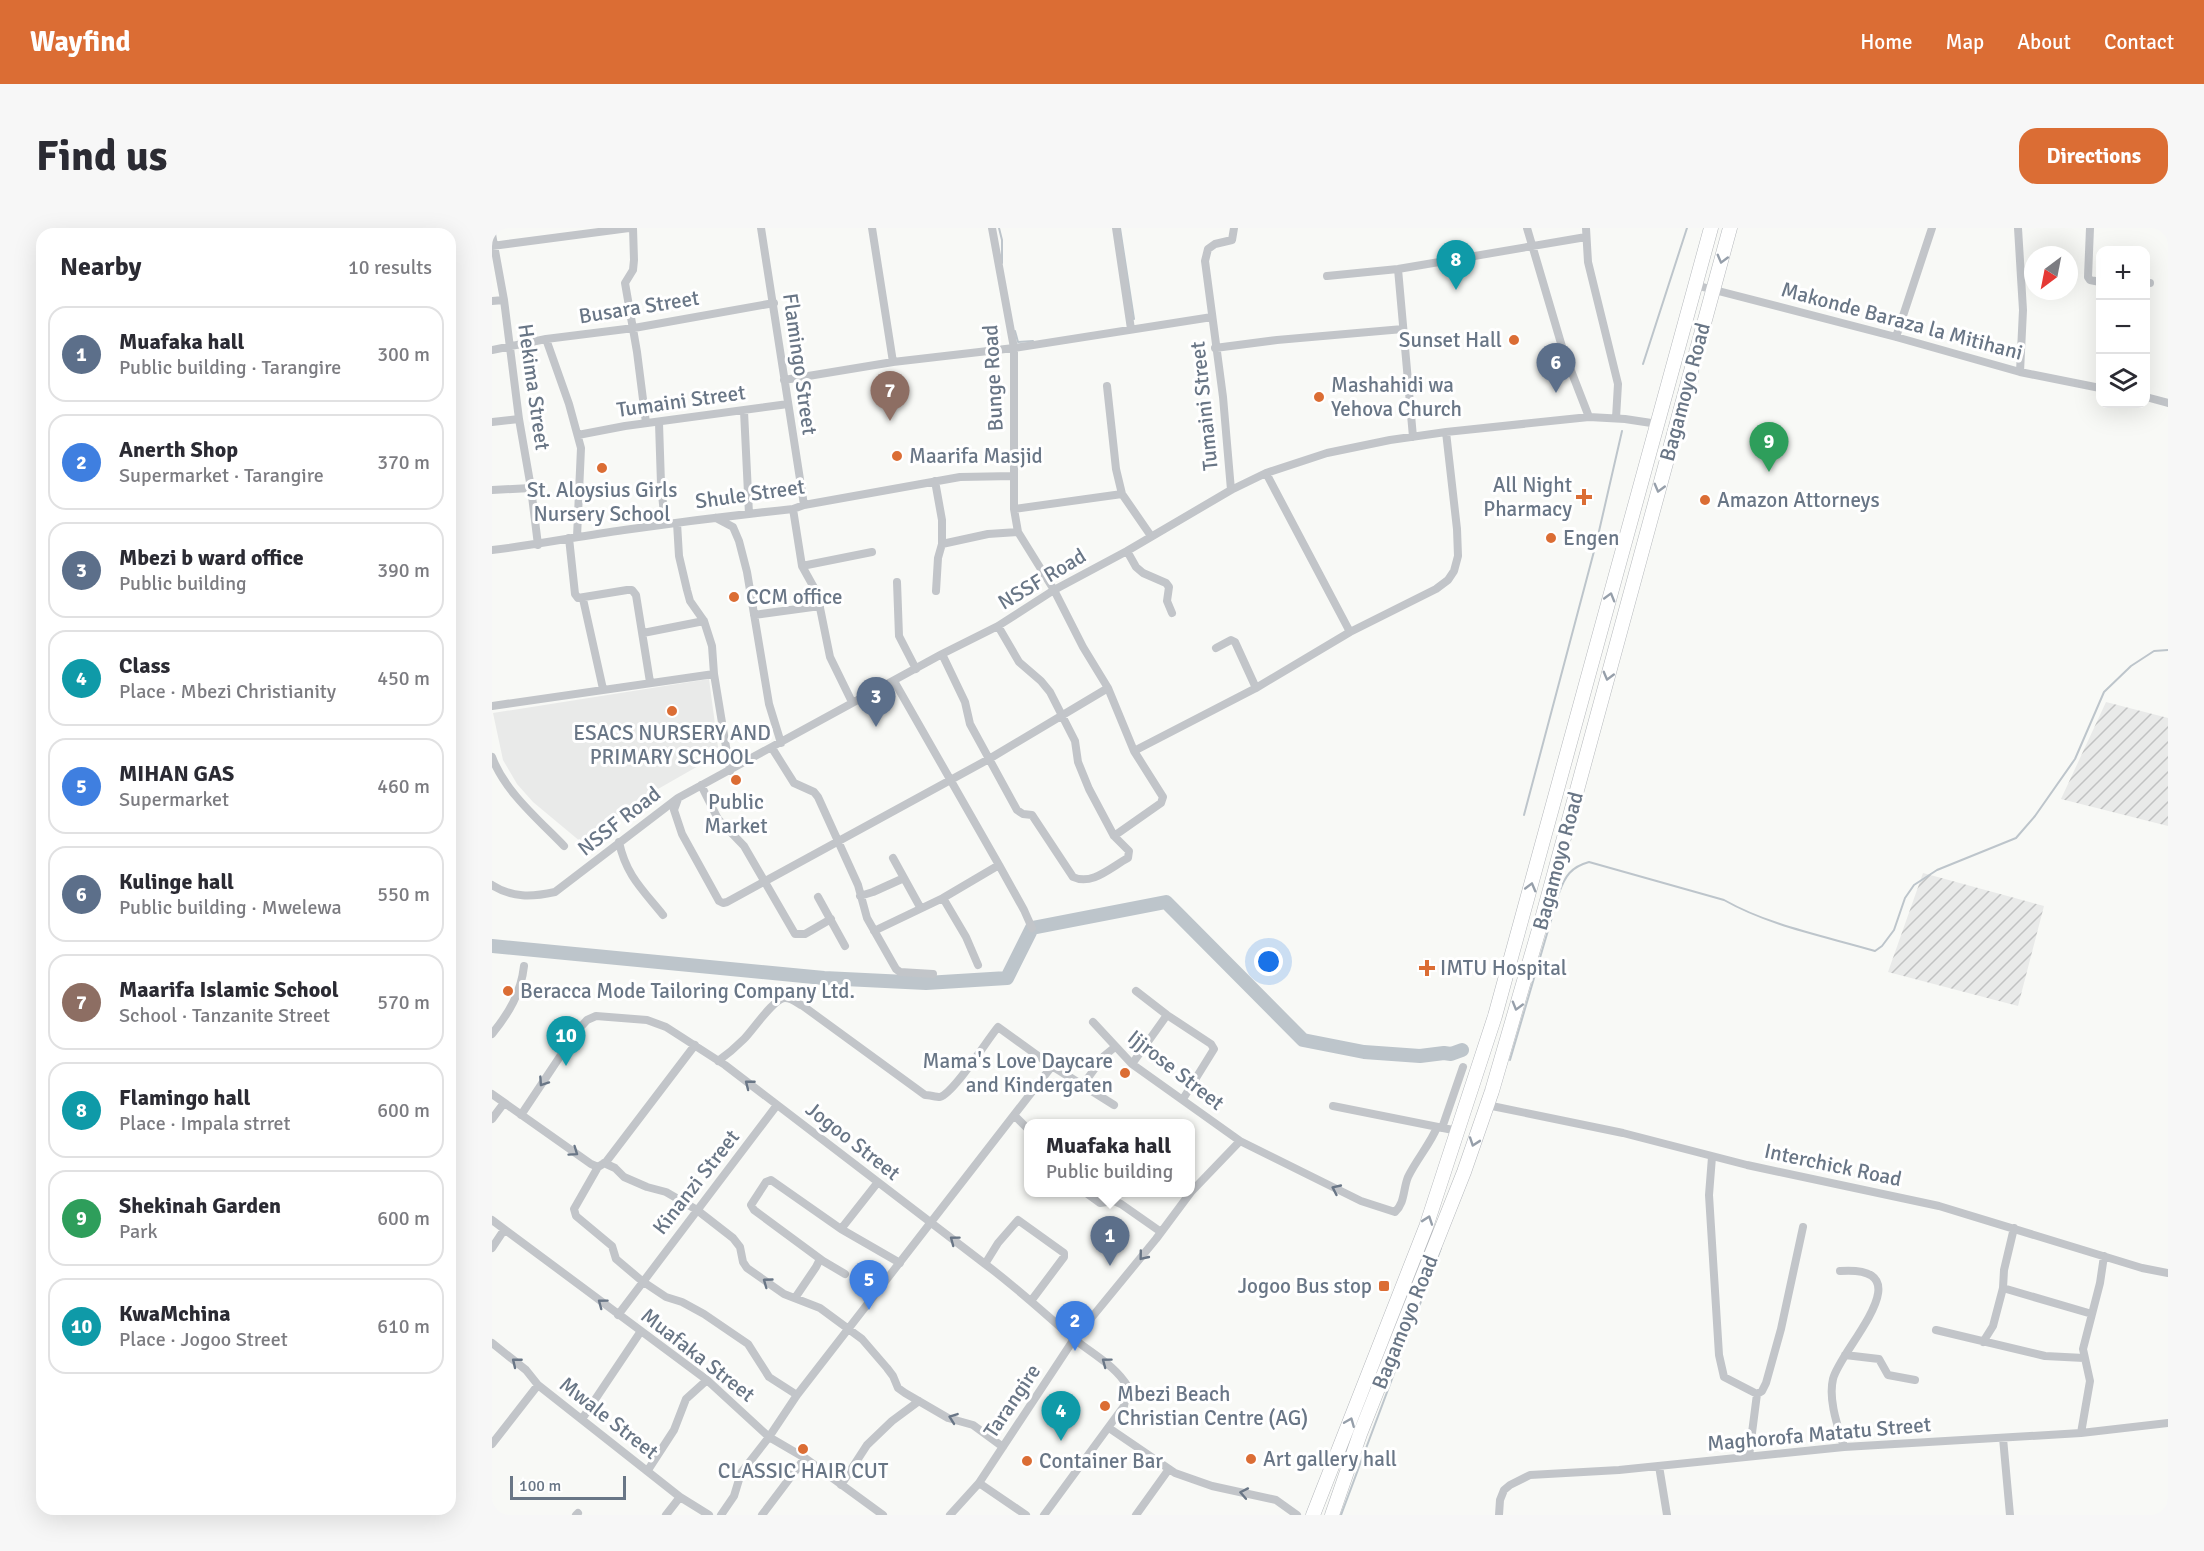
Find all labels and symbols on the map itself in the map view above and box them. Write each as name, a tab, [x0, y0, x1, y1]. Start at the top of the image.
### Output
pin: 8	[1436, 241, 1476, 290]
north arrow	[2024, 246, 2078, 300]
one-way arrow	[1716, 254, 1729, 264]
street label: Makonde Baraza la Mitihani	[1778, 276, 2026, 366]
street label: Busara Street	[577, 285, 701, 329]
street label: Flamingo Street	[777, 291, 823, 437]
street label: Bagamoyo Road	[1654, 320, 1716, 464]
street label: Hekima Street	[512, 322, 556, 452]
street label: Bunge Road	[977, 324, 1009, 432]
place label: Sunset Hall	[1399, 327, 1502, 353]
marker: Sunset Hall	[1507, 333, 1521, 347]
street label: Tumaini Street	[1184, 340, 1224, 472]
pin: 6	[1536, 344, 1576, 393]
pin: 7	[870, 372, 910, 421]
place label: Mashahidi wa Yehova Church	[1331, 372, 1462, 422]
street label: Tumaini Street	[615, 379, 747, 423]
marker: Mashahidi wa Yehova Church	[1312, 390, 1326, 404]
pin: 9	[1750, 422, 1788, 472]
place label: Maarifa Masjid	[909, 443, 1043, 469]
marker: Maarifa Masjid	[890, 449, 904, 463]
marker: St. Aloysius Girls Nursery School	[595, 461, 609, 475]
place label: All Night Pharmacy	[1483, 472, 1572, 522]
street label: Shule Street	[694, 473, 806, 515]
place label: St. Aloysius Girls Nursery School	[527, 477, 677, 527]
one-way arrow	[1654, 482, 1666, 493]
place label: Amazon Attorneys	[1717, 487, 1880, 513]
marker: All Night Pharmacy	[1577, 490, 1591, 504]
marker: Amazon Attorneys	[1698, 493, 1712, 507]
place label: Engen	[1563, 525, 1619, 551]
marker: Engen	[1544, 531, 1558, 545]
street label: NSSF Road	[993, 543, 1091, 615]
place label: CCM office	[746, 584, 842, 610]
marker: CCM office	[727, 590, 741, 604]
one-way arrow	[1603, 593, 1615, 603]
one-way arrow	[1603, 670, 1615, 681]
pin: 3	[856, 678, 896, 727]
marker: ESACS NURSERY AND PRIMARY SCHOOL	[665, 704, 679, 718]
place label: ESACS NURSERY AND PRIMARY SCHOOL	[573, 720, 771, 770]
marker: Public Market	[729, 773, 743, 787]
street label: NSSF Road	[572, 781, 666, 861]
place label: Public Market	[704, 789, 768, 839]
street label: Bagamoyo Road	[1527, 789, 1589, 933]
one-way arrow	[1524, 882, 1536, 893]
your location	[1254, 947, 1283, 976]
place label: IMTU Hospital	[1440, 955, 1567, 981]
marker: IMTU Hospital	[1418, 959, 1436, 977]
place label: Beracca Mode Tailoring Company Ltd.	[520, 978, 855, 1004]
marker: Beracca Mode Tailoring Company Ltd.	[501, 984, 515, 998]
one-way arrow	[1512, 1000, 1524, 1011]
pin: 10	[546, 1016, 586, 1066]
street label: Ijjrose Street	[1123, 1024, 1229, 1116]
place label: Mama's Love Daycare and Kindergaten	[923, 1048, 1113, 1098]
marker: Mama's Love Daycare and Kindergaten	[1118, 1066, 1132, 1080]
one-way arrow	[539, 1075, 550, 1086]
one-way arrow	[745, 1080, 756, 1091]
street label: Jogoo Street	[801, 1096, 905, 1186]
street label: Kinanzi Street	[647, 1124, 745, 1240]
one-way arrow	[1469, 1136, 1482, 1147]
street label: Interchick Road	[1762, 1138, 1904, 1192]
one-way arrow	[567, 1145, 578, 1156]
one-way arrow	[1331, 1185, 1342, 1197]
one-way arrow	[1421, 1215, 1434, 1226]
pin: 1	[1090, 1216, 1130, 1266]
one-way arrow	[949, 1237, 960, 1248]
one-way arrow	[1140, 1249, 1151, 1260]
street label: Bagamoyo Road	[1366, 1251, 1444, 1393]
pin: 5	[850, 1260, 889, 1310]
place label: Jogoo Bus stop	[1238, 1273, 1372, 1299]
one-way arrow	[763, 1278, 774, 1289]
marker: Jogoo Bus stop	[1377, 1279, 1391, 1293]
one-way arrow	[597, 1300, 608, 1311]
street label: Muafaka Street	[636, 1302, 760, 1408]
pin: 2	[1056, 1302, 1094, 1351]
one-way arrow	[512, 1358, 523, 1369]
street label: Tarangire	[978, 1359, 1046, 1443]
one-way arrow	[1101, 1359, 1112, 1370]
street label: Mwale Street	[554, 1371, 664, 1465]
place label: Mbezi Beach Christian Centre (AG)	[1117, 1381, 1308, 1431]
pin: 4	[1042, 1392, 1080, 1441]
marker: Mbezi Beach Christian Centre (AG)	[1098, 1399, 1112, 1413]
street label: Maghorofa Matatu Street	[1706, 1411, 1932, 1457]
one-way arrow	[948, 1413, 959, 1425]
one-way arrow	[1343, 1417, 1355, 1428]
marker: CLASSIC HAIR CUT	[796, 1442, 810, 1456]
place label: Art gallery hall	[1263, 1446, 1397, 1472]
place label: Container Bar	[1039, 1448, 1163, 1474]
marker: Art gallery hall	[1244, 1452, 1258, 1466]
marker: Container Bar	[1020, 1454, 1034, 1468]
place label: CLASSIC HAIR CUT	[718, 1458, 889, 1484]
scale bar	[510, 1473, 626, 1500]
one-way arrow	[1239, 1487, 1249, 1500]

